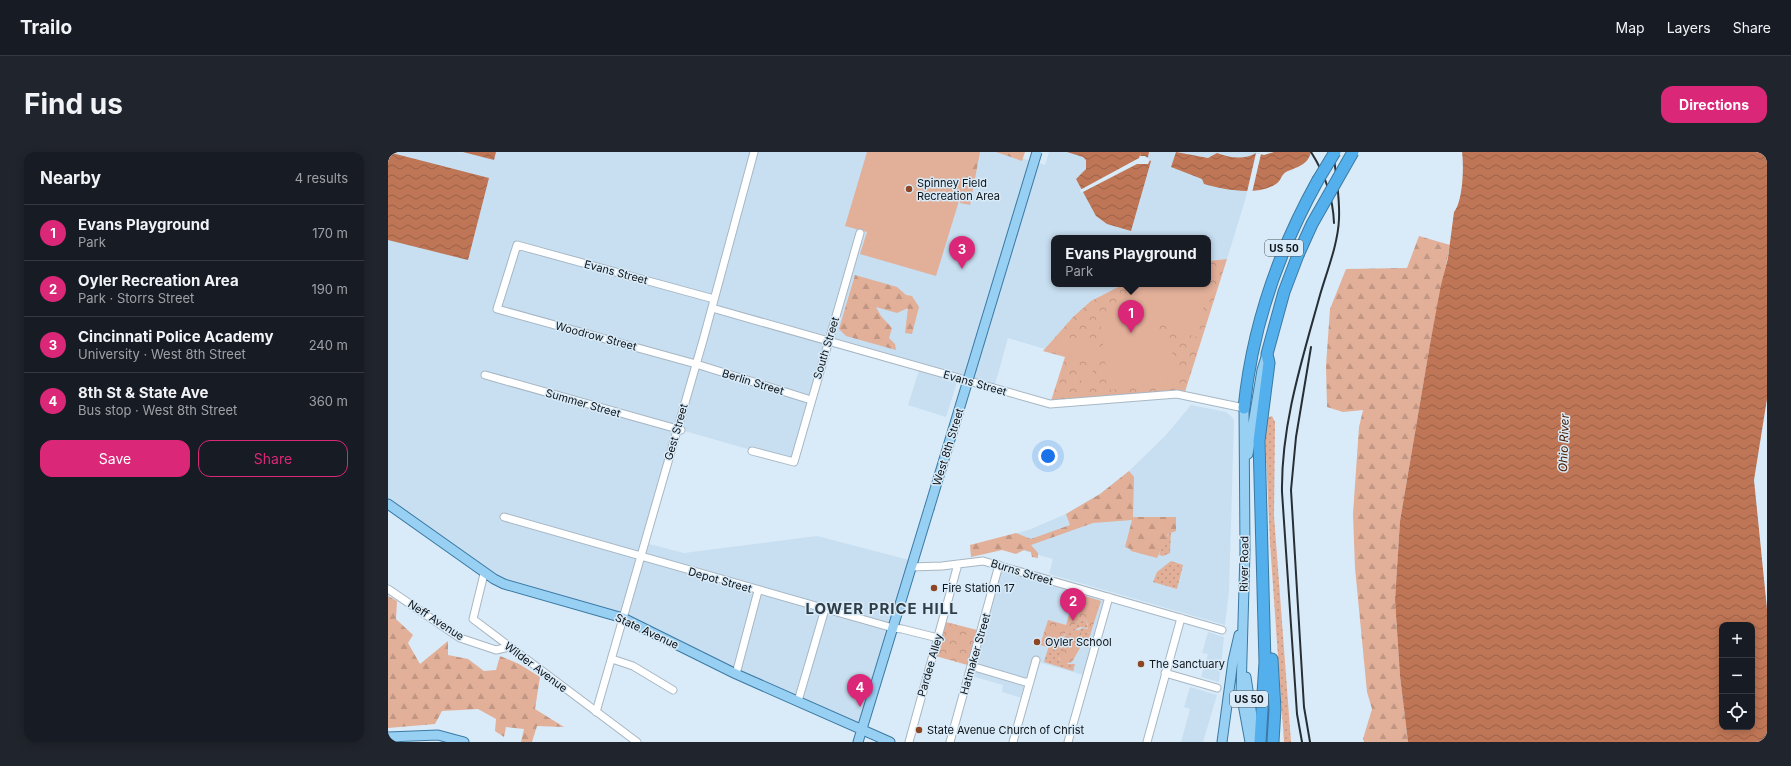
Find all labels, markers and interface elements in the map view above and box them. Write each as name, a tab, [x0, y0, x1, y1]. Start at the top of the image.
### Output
text: Trailo	[20, 16, 72, 39]
text: Map	[1616, 19, 1645, 36]
text: Layers	[1667, 19, 1711, 36]
text: Share	[1733, 19, 1771, 36]
button: Directions	[1661, 86, 1767, 123]
text: Find us	[24, 87, 123, 121]
text: Nearby	[40, 168, 101, 188]
text: 4 results	[295, 170, 348, 186]
place label: Spinney Field Recreation Area	[917, 176, 1000, 203]
marker: Spinney Field Recreation Area	[904, 184, 914, 194]
text: Evans Playground	[78, 215, 210, 234]
text: 1	[50, 225, 56, 241]
text: 170 m	[312, 225, 348, 241]
text: Park	[78, 234, 106, 250]
popup	[1051, 235, 1211, 287]
pin: 3	[949, 236, 975, 269]
road number: US 50	[1265, 240, 1303, 256]
text: Evans Playground	[1065, 244, 1197, 263]
street label: Evans Street	[583, 257, 650, 287]
text: Park	[1065, 263, 1093, 279]
text: Oyler Recreation Area	[78, 271, 239, 290]
text: 2	[49, 281, 57, 297]
text: 190 m	[311, 281, 348, 297]
text: Park · Storrs Street	[78, 290, 194, 306]
pin: 1	[1118, 300, 1144, 333]
street label: South Street	[810, 315, 842, 381]
street label: Woodrow Street	[554, 318, 639, 354]
text: Cincinnati Police Academy	[78, 327, 274, 346]
text: 3	[49, 337, 57, 353]
text: 240 m	[309, 337, 348, 353]
text: University · West 8th Street	[78, 346, 246, 362]
street label: Berlin Street	[720, 366, 786, 398]
street label: Evans Street	[942, 367, 1009, 399]
text: 8th St & State Ave	[78, 383, 208, 402]
street label: Summer Street	[544, 386, 623, 421]
text: 4	[49, 393, 57, 409]
text: 360 m	[309, 393, 348, 409]
text: Bus stop · West 8th Street	[78, 402, 237, 418]
street label: Gest Street	[661, 402, 691, 462]
street label: West 8th Street	[930, 406, 967, 487]
water label: Ohio River	[1555, 413, 1572, 472]
button: Save	[40, 440, 190, 477]
button: Share	[198, 440, 348, 477]
your location	[1038, 446, 1058, 466]
street label: River Road	[1237, 536, 1251, 592]
street label: Burns Street	[989, 556, 1055, 588]
street label: Depot Street	[687, 564, 754, 596]
place label: Fire Station 17	[942, 581, 1015, 595]
marker: Fire Station 17	[929, 583, 939, 593]
pin: 2	[1060, 588, 1086, 621]
street label: Neff Avenue	[405, 597, 467, 643]
district label: LOWER PRICE HILL	[805, 599, 959, 618]
street label: State Avenue	[613, 610, 681, 652]
street label: Hatmaker Street	[957, 611, 993, 696]
map controls	[1719, 622, 1755, 730]
button: +	[1719, 622, 1755, 658]
street label: Pardee Alley	[914, 632, 946, 698]
place label: Oyler School	[1045, 635, 1112, 649]
marker: Oyler School	[1032, 637, 1042, 647]
street label: Wilder Avenue	[502, 639, 570, 695]
place label: The Sanctuary	[1149, 657, 1225, 671]
button: −	[1719, 658, 1755, 694]
marker: The Sanctuary	[1136, 659, 1146, 669]
pin: 4	[847, 674, 873, 707]
road number: US 50	[1230, 691, 1268, 707]
button: locate	[1719, 694, 1755, 730]
place label: State Avenue Church of Christ	[927, 723, 1085, 737]
marker: State Avenue Church of Christ	[914, 725, 924, 735]

